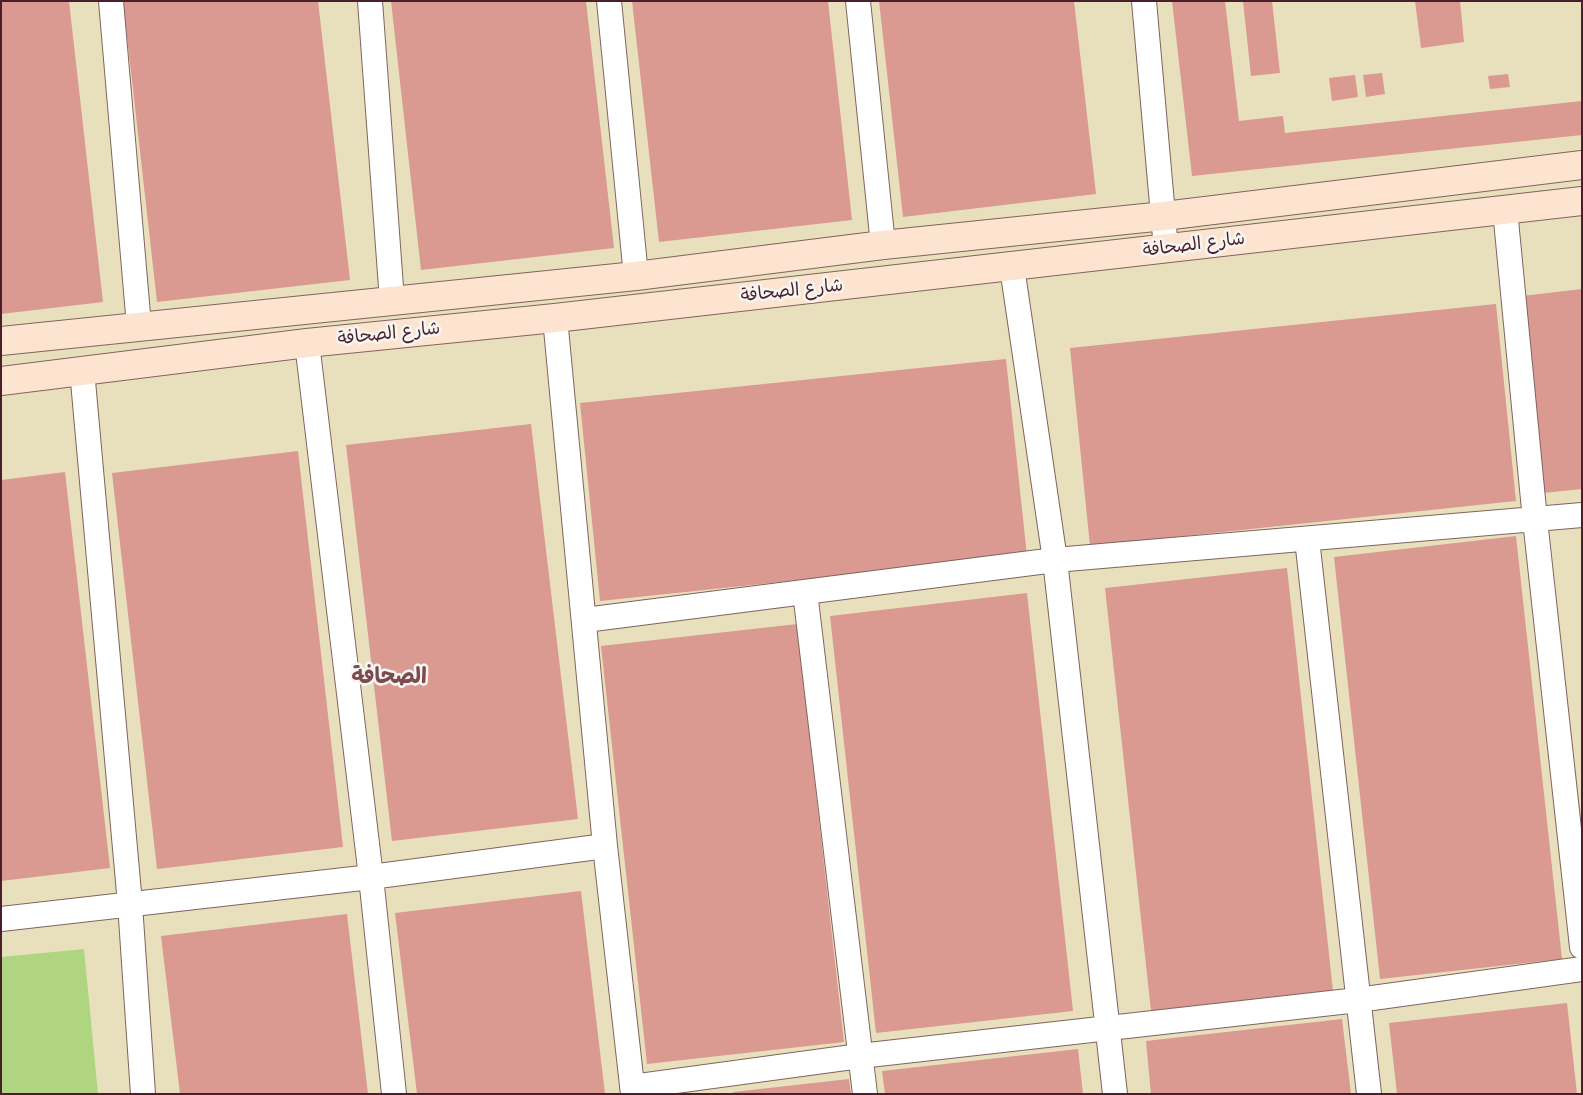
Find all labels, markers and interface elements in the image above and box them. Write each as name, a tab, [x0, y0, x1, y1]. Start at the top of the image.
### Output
street label: شارع الصحافة	[1142, 229, 1246, 263]
street label: شارع الصحافة	[740, 276, 844, 308]
street label: شارع الصحافة	[337, 319, 441, 351]
district label: الصحافة	[351, 665, 427, 691]

